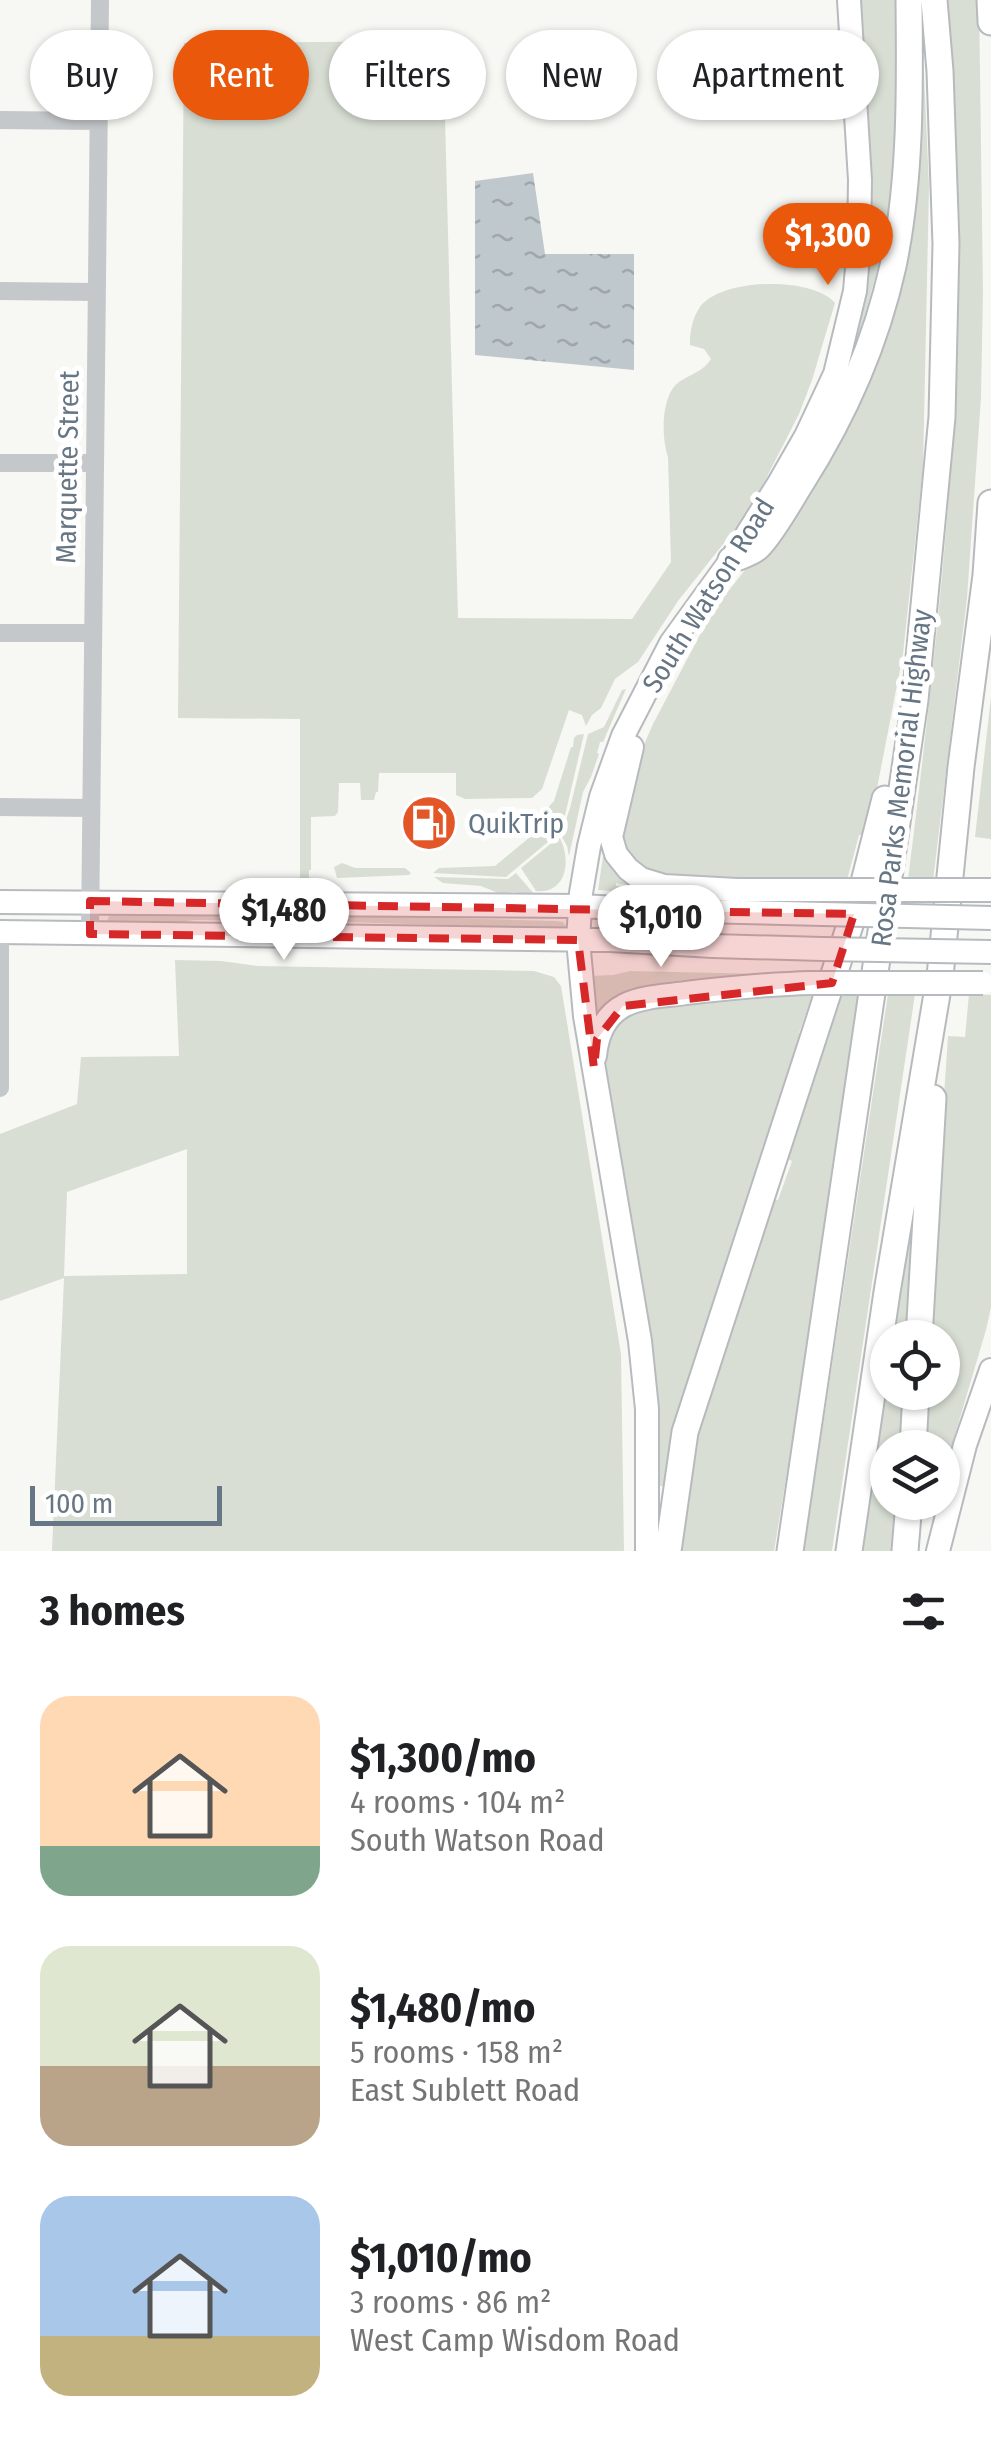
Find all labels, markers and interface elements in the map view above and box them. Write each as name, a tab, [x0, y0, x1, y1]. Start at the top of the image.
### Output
chip: Buy	[30, 30, 153, 120]
chip: Rent	[173, 30, 309, 120]
chip: Filters	[329, 30, 486, 120]
chip: New	[506, 30, 637, 120]
chip: Apartment	[657, 30, 879, 120]
pin: $1,300	[747, 203, 909, 288]
text: $1,300	[785, 216, 871, 254]
street label: Marquette Street	[49, 369, 86, 564]
street label: South Watson Road	[635, 492, 781, 698]
street label: Rosa Parks Memorial Highway	[864, 607, 939, 949]
fuel station icon: QuikTrip	[399, 793, 459, 853]
place label: QuikTrip	[468, 807, 564, 840]
pin: $1,480	[203, 878, 365, 963]
pin: $1,010	[580, 885, 742, 970]
text: $1,480	[241, 891, 327, 929]
text: $1,010	[620, 898, 702, 936]
map controls	[870, 1320, 960, 1520]
button: locate	[870, 1320, 960, 1410]
button: layers	[870, 1430, 960, 1520]
scale bar	[30, 1481, 222, 1526]
text: 100 m	[45, 1487, 113, 1520]
icon: filters	[896, 1584, 951, 1639]
text: 3 homes	[40, 1586, 185, 1636]
text: $1,300/mo	[350, 1733, 536, 1783]
icon: home	[120, 1736, 240, 1856]
text: 4 rooms · 104 m²	[350, 1783, 565, 1821]
text: South Watson Road	[350, 1821, 605, 1859]
text: $1,480/mo	[350, 1983, 535, 2033]
icon: home	[120, 1986, 240, 2106]
text: 5 rooms · 158 m²	[350, 2033, 563, 2071]
text: East Sublett Road	[350, 2071, 580, 2109]
text: $1,010/mo	[350, 2233, 532, 2283]
icon: home	[120, 2236, 240, 2356]
text: 3 rooms · 86 m²	[350, 2283, 551, 2321]
text: West Camp Wisdom Road	[350, 2321, 680, 2359]

